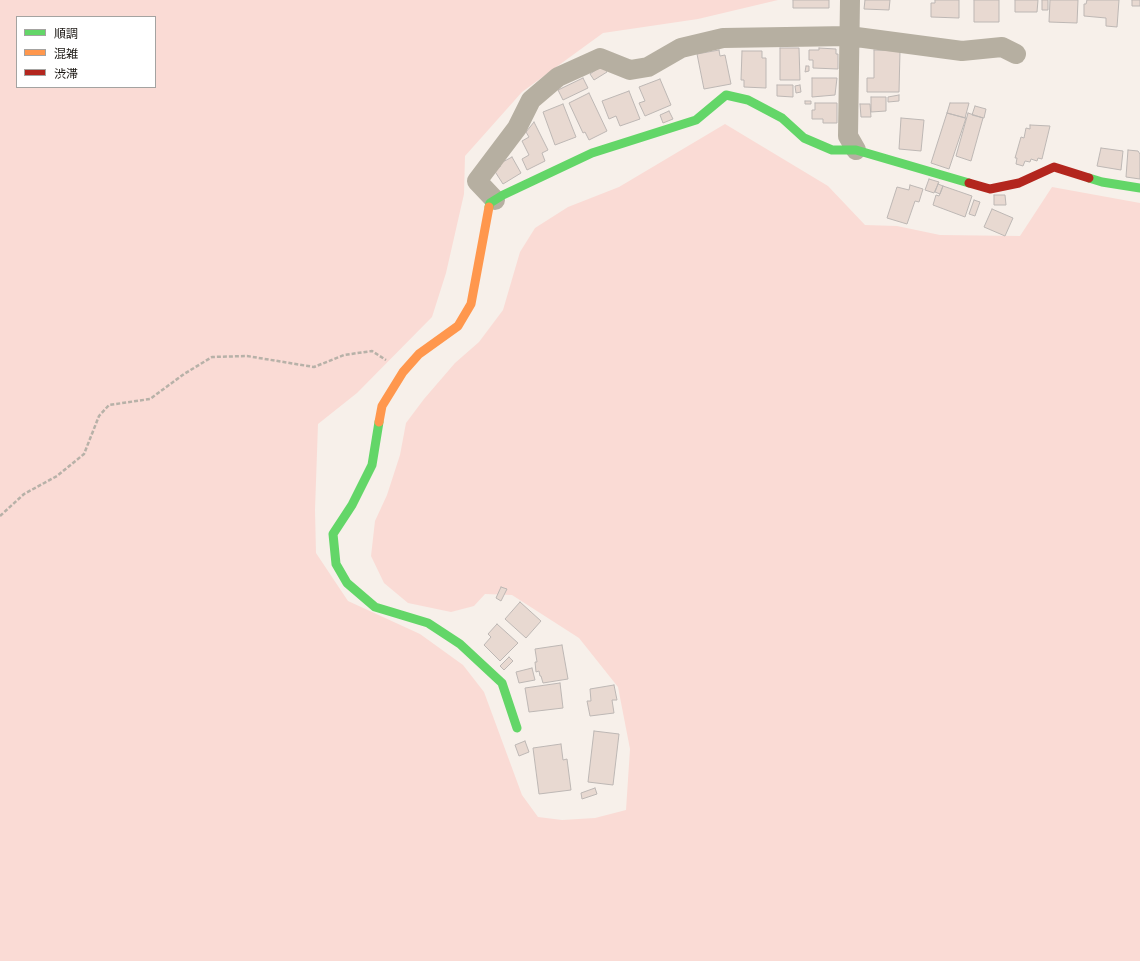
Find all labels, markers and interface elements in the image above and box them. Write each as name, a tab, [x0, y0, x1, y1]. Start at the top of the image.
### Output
legend	[16, 16, 156, 88]
text: 順調	[54, 27, 78, 40]
text: 混雑	[54, 47, 78, 60]
text: 渋滞	[54, 67, 78, 80]

